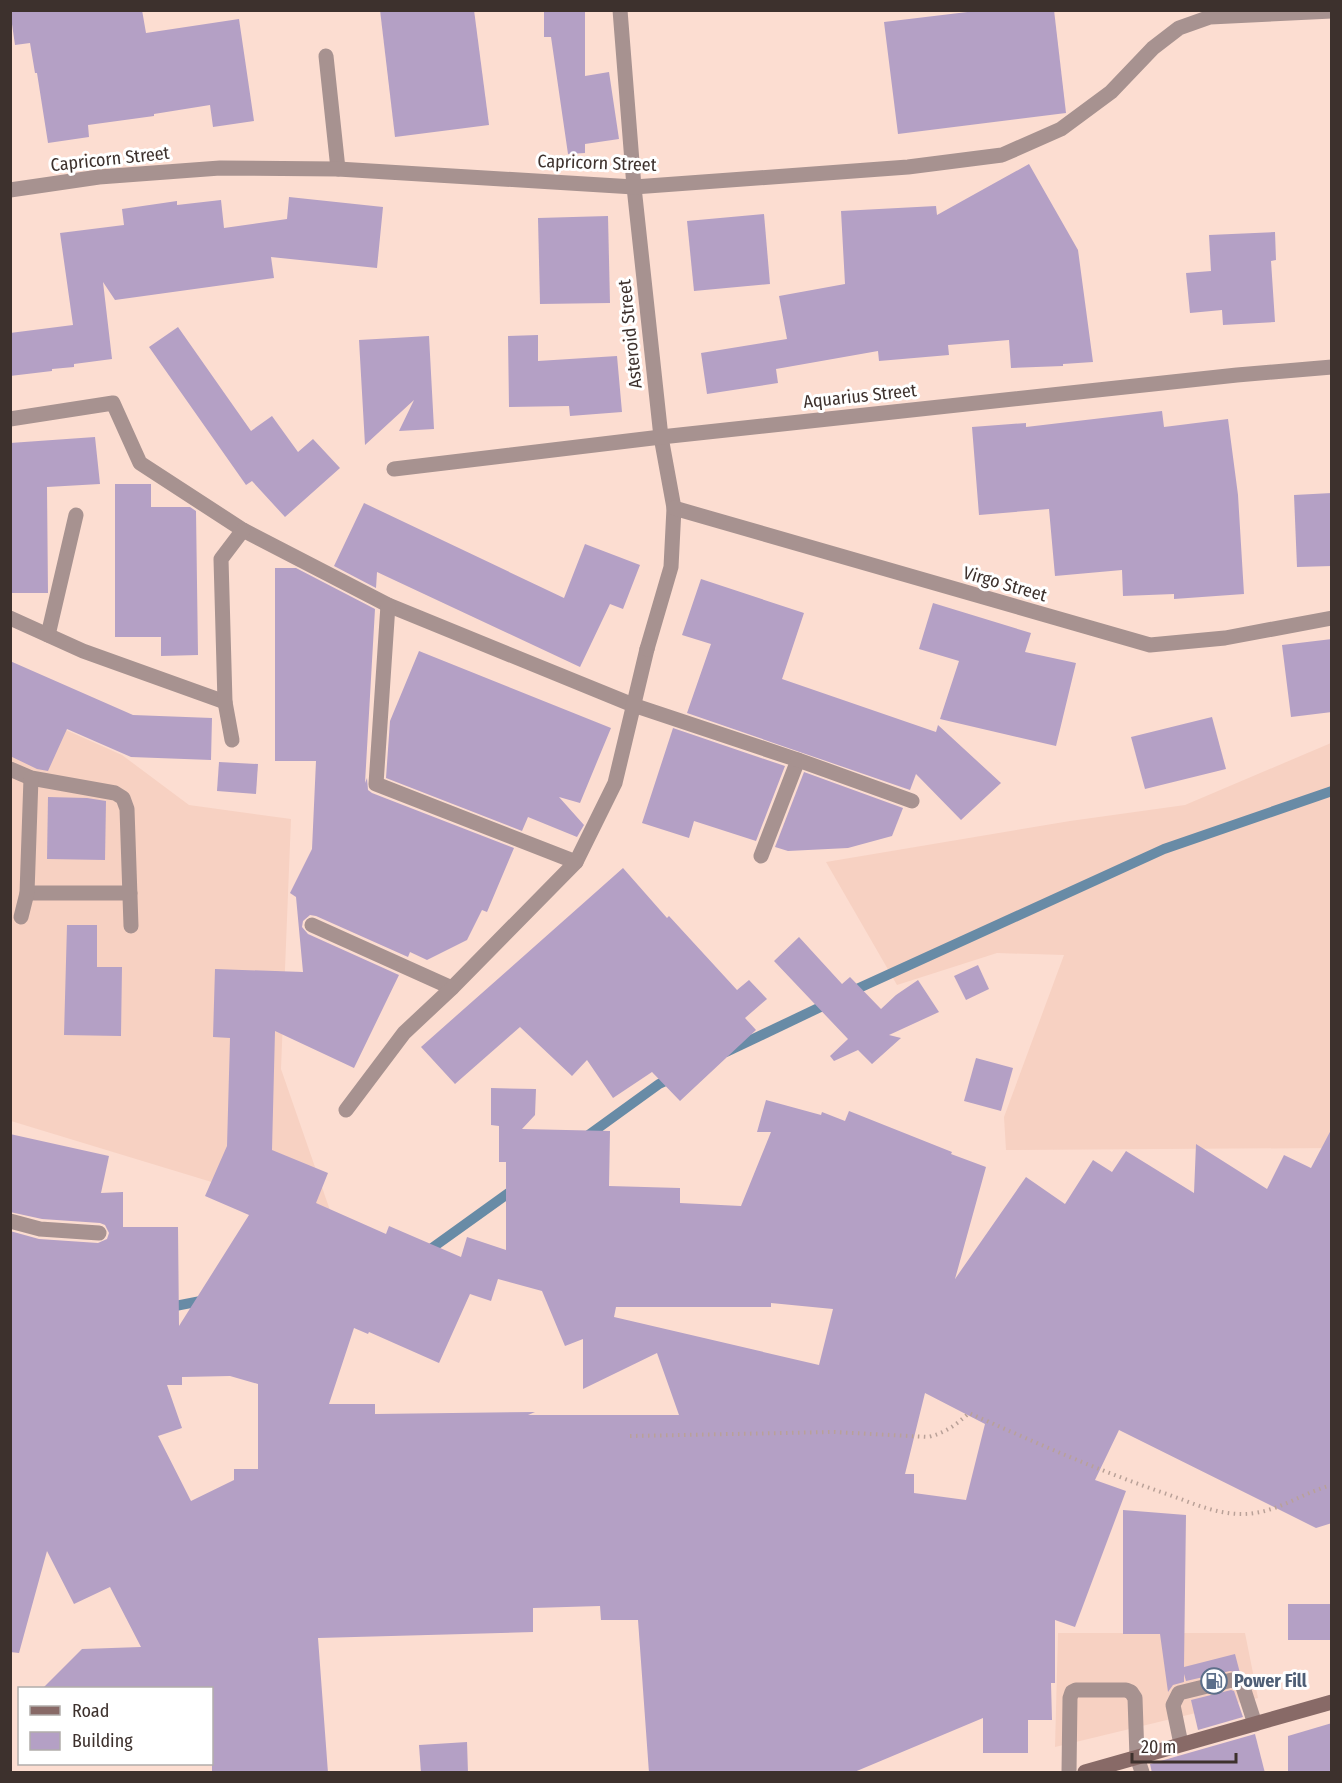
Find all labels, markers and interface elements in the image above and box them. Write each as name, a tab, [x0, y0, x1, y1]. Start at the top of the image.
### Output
street label: Capricorn Street	[50, 142, 171, 176]
street label: Capricorn Street	[537, 150, 657, 176]
street label: Asteroid Street	[613, 278, 647, 390]
street label: Aquarius Street	[802, 379, 918, 413]
street label: Virgo Street	[961, 562, 1049, 606]
fuel station icon: Power Fill	[1199, 1666, 1229, 1696]
place label: Power Fill	[1234, 1670, 1307, 1692]
legend	[18, 1687, 213, 1765]
text: Road	[72, 1700, 109, 1722]
scale bar	[1132, 1726, 1236, 1764]
text: Building	[72, 1730, 133, 1752]
text: 20 m	[1141, 1736, 1176, 1758]

